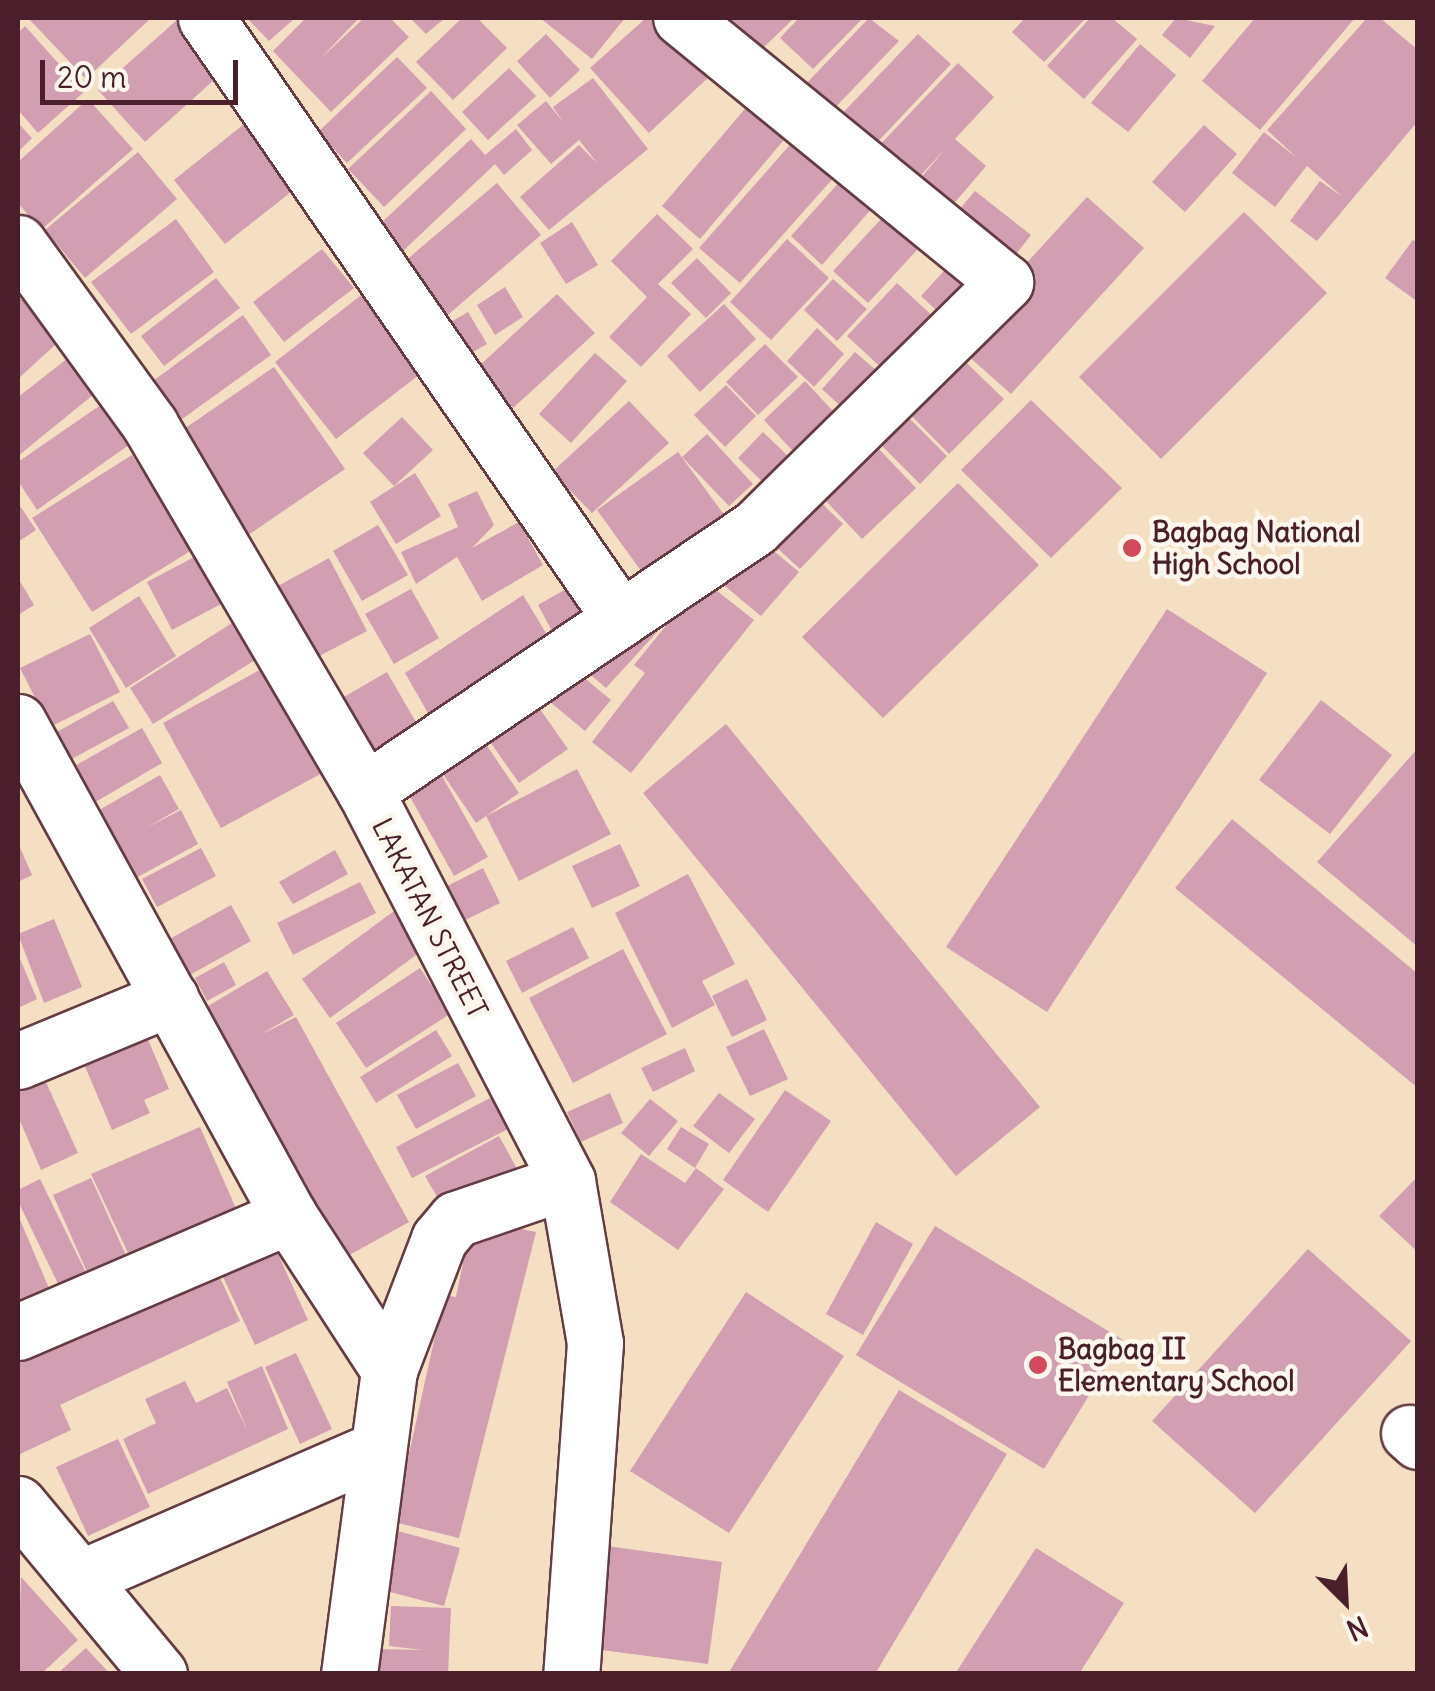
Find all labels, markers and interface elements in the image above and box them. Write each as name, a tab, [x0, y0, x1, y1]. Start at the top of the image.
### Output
scale bar	[45, 40, 242, 102]
text: 20 m	[57, 58, 127, 96]
place label: Bagbag National High School	[1152, 515, 1360, 581]
marker: Bagbag National High School	[1121, 537, 1143, 559]
street label: LAKATAN STREET	[365, 812, 495, 1024]
place label: Bagbag II Elementary School	[1058, 1332, 1295, 1398]
marker: Bagbag II Elementary School	[1027, 1354, 1049, 1376]
north arrow	[1295, 1551, 1395, 1651]
text: N	[1341, 1608, 1373, 1649]

